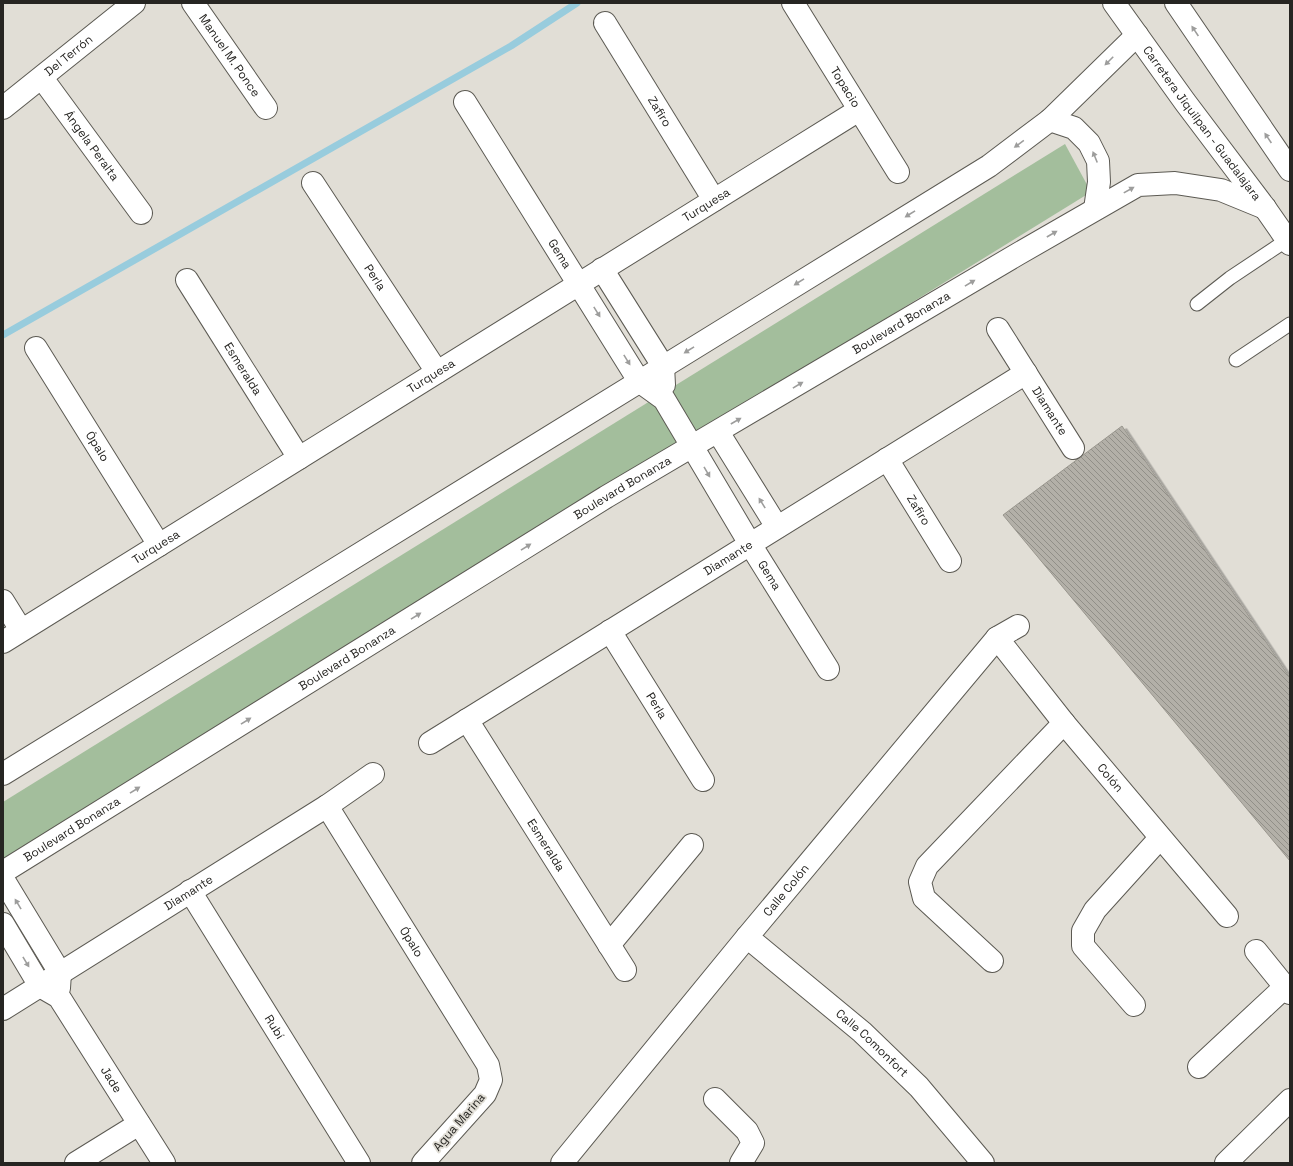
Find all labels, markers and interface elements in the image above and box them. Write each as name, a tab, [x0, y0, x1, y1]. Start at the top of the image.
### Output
street label: Manuel M. Ponce	[195, 11, 264, 100]
one-way arrow	[1191, 25, 1199, 36]
street label: Del Terrón	[41, 31, 96, 80]
street label: Carretera Jiquilpan - Guadalajara	[1139, 43, 1265, 204]
one-way arrow	[1104, 56, 1114, 66]
street label: Topacio	[826, 64, 864, 111]
street label: Zafiro	[644, 93, 675, 130]
street label: Ángela Peralta	[61, 107, 123, 184]
one-way arrow	[1264, 133, 1272, 143]
one-way arrow	[1014, 140, 1025, 148]
one-way arrow	[1092, 151, 1098, 163]
street label: Turquesa	[679, 184, 733, 226]
one-way arrow	[1123, 187, 1135, 194]
one-way arrow	[905, 210, 915, 218]
one-way arrow	[1046, 231, 1058, 238]
street label: Gema	[544, 236, 575, 272]
street label: Perla	[360, 261, 390, 294]
one-way arrow	[793, 279, 805, 286]
one-way arrow	[965, 279, 975, 287]
street label: Boulevard Bonanza	[849, 288, 953, 358]
one-way arrow	[593, 306, 600, 318]
street label: Esmeralda	[220, 339, 266, 398]
one-way arrow	[683, 347, 695, 354]
street label: Turquesa	[404, 355, 458, 397]
one-way arrow	[623, 355, 631, 365]
one-way arrow	[792, 382, 804, 389]
street label: Diamante	[1028, 384, 1071, 438]
one-way arrow	[730, 418, 742, 425]
street label: Ópalo	[82, 428, 113, 465]
street label: Boulevard Bonanza	[571, 452, 674, 523]
one-way arrow	[703, 467, 711, 477]
street label: Zafiro	[903, 492, 934, 528]
one-way arrow	[758, 497, 765, 509]
street label: Turquesa	[129, 526, 183, 568]
street label: Diamante	[701, 537, 756, 579]
one-way arrow	[521, 543, 531, 551]
street label: Gema	[754, 557, 785, 593]
one-way arrow	[410, 612, 422, 619]
street label: Boulevard Bonanza	[296, 622, 398, 694]
street label: Perla	[642, 689, 671, 722]
one-way arrow	[241, 717, 251, 725]
street label: Colón	[1094, 760, 1127, 796]
one-way arrow	[129, 786, 141, 793]
street label: Boulevard Bonanza	[20, 793, 123, 865]
street label: Esmeralda	[523, 816, 569, 875]
street label: Calle Colón	[760, 861, 813, 920]
street label: Diamante	[161, 871, 216, 914]
one-way arrow	[14, 898, 21, 910]
street label: Ópalo	[396, 924, 427, 960]
one-way arrow	[22, 957, 30, 967]
street label: Calle Comonfort	[832, 1006, 912, 1080]
street label: Rubí	[261, 1012, 288, 1042]
street label: Jade	[97, 1063, 126, 1096]
street label: Agua Marina	[429, 1090, 489, 1154]

